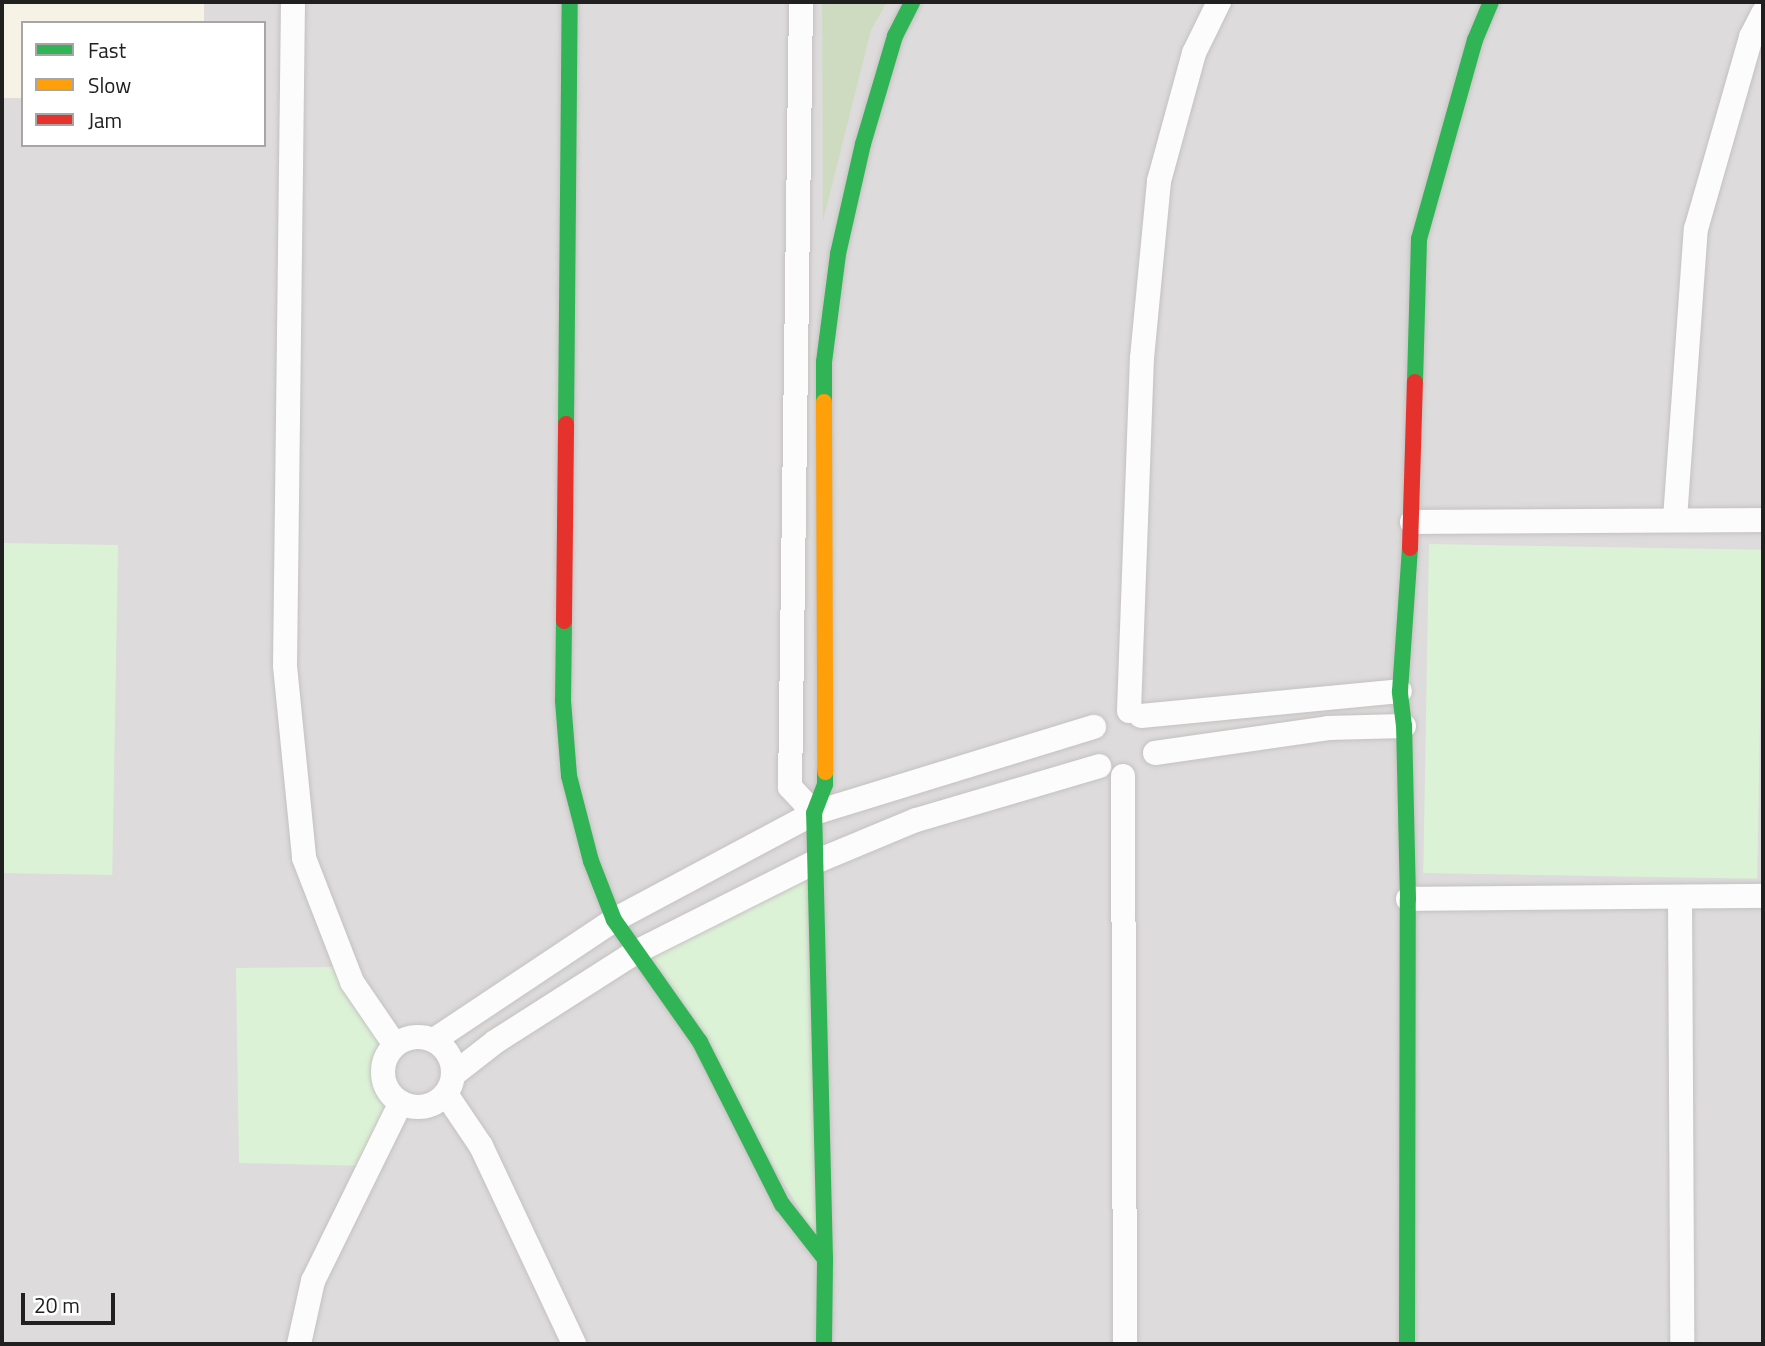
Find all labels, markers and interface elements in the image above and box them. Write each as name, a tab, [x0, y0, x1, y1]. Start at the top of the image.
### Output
legend	[21, 21, 266, 147]
text: Fast	[88, 34, 126, 66]
text: Slow	[88, 69, 131, 101]
text: Jam	[88, 104, 122, 136]
scale bar	[24, 1280, 119, 1324]
text: 20 m	[34, 1289, 80, 1321]

